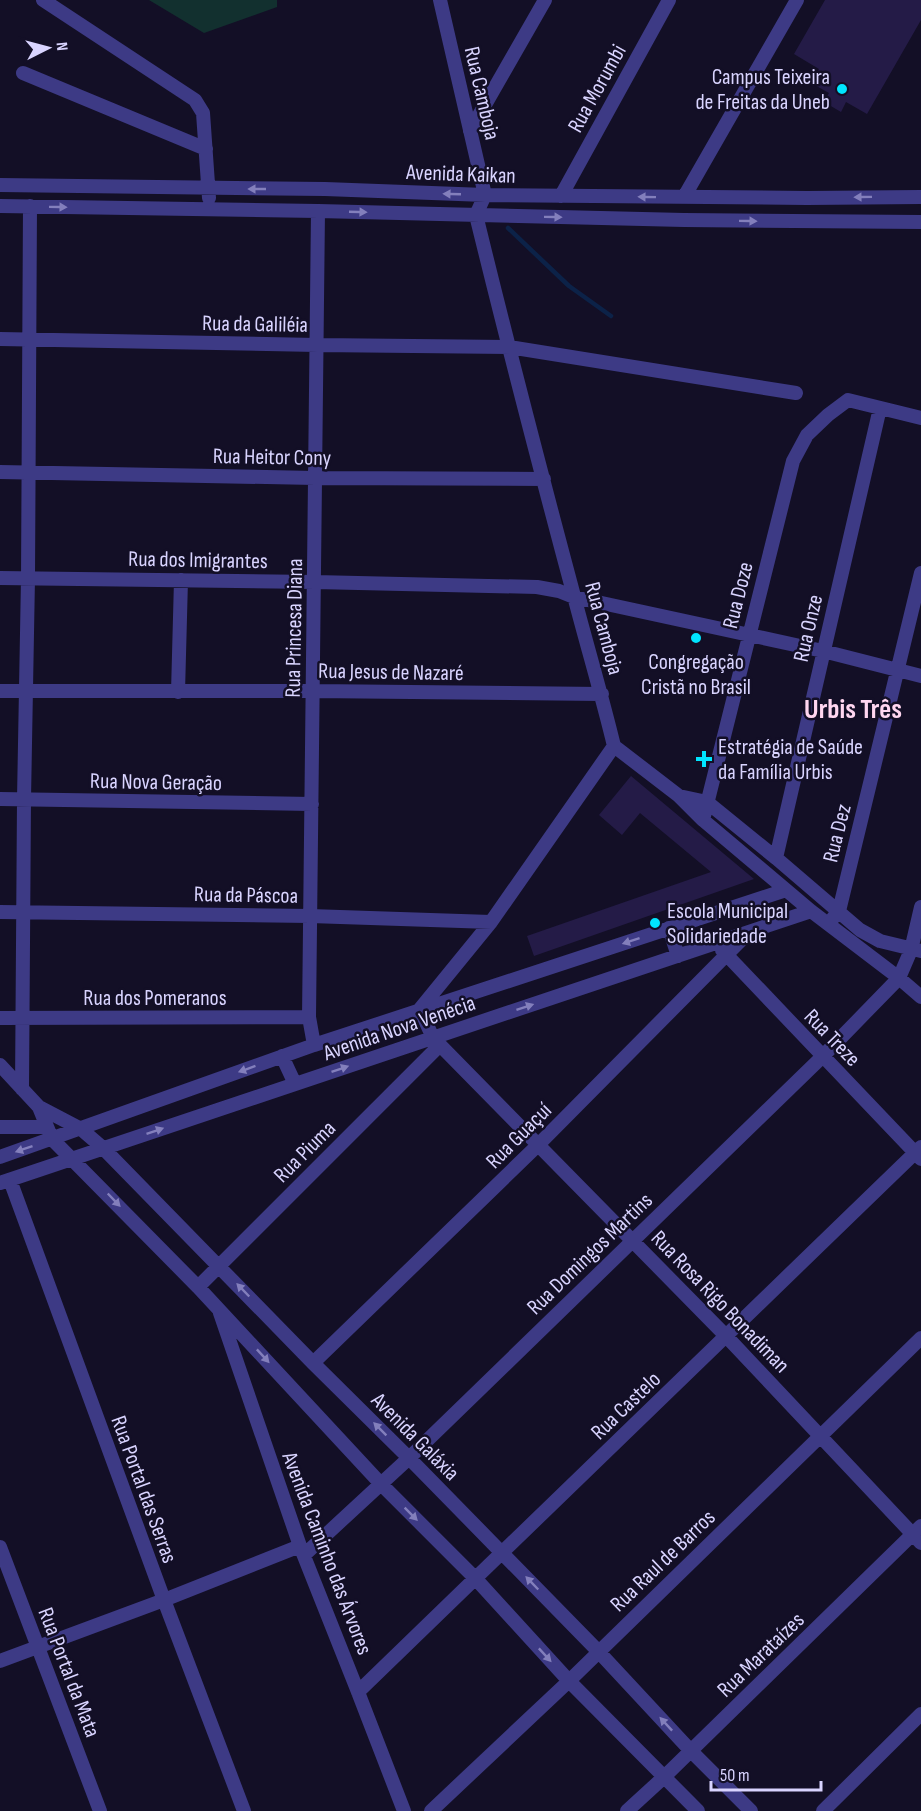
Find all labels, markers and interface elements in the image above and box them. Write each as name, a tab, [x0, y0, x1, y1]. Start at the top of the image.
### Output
north arrow	[18, 18, 78, 78]
street label: Rua Morumbi	[562, 40, 632, 137]
text: N	[52, 41, 71, 52]
street label: Rua Camboja	[458, 44, 505, 143]
place label: Campus Teixeira de Freitas da Uneb	[695, 64, 830, 116]
marker: Campus Teixeira de Freitas da Uneb	[835, 82, 849, 96]
street label: Avenida Kaikan	[405, 159, 516, 190]
one-way arrow	[247, 184, 266, 194]
one-way arrow	[442, 189, 461, 198]
one-way arrow	[637, 192, 656, 202]
one-way arrow	[853, 192, 872, 202]
one-way arrow	[49, 202, 68, 212]
one-way arrow	[349, 207, 368, 216]
one-way arrow	[544, 212, 563, 222]
one-way arrow	[739, 216, 758, 226]
street label: Rua da Galiléia	[202, 310, 308, 339]
street label: Rua Heitor Cony	[213, 443, 332, 472]
street label: Rua dos Imigrantes	[128, 546, 268, 575]
street label: Rua Princesa Diana	[280, 558, 309, 698]
street label: Rua Doze	[717, 559, 760, 631]
street label: Rua Camboja	[578, 579, 629, 678]
street label: Rua Onze	[788, 592, 829, 665]
marker: Congregação Cristã no Brasil	[689, 631, 703, 645]
place label: Congregação Cristã no Brasil	[641, 649, 751, 701]
street label: Rua Jesus de Nazaré	[318, 658, 464, 687]
district label: Urbis Três	[804, 693, 902, 726]
place label: Estratégia de Saúde da Família Urbis	[718, 734, 863, 786]
marker: Estratégia de Saúde da Família Urbis	[695, 750, 713, 768]
street label: Rua Nova Geração	[90, 768, 222, 797]
street label: Rua Dez	[817, 801, 858, 865]
street label: Rua da Páscoa	[194, 881, 298, 910]
place label: Escola Municipal Solidariedade	[667, 898, 788, 950]
marker: Escola Municipal Solidariedade	[648, 916, 662, 930]
one-way arrow	[622, 936, 640, 946]
street label: Rua dos Pomeranos	[83, 985, 227, 1012]
street label: Avenida Nova Venécia	[319, 990, 479, 1067]
one-way arrow	[516, 1002, 534, 1011]
street label: Rua Treze	[798, 1004, 866, 1073]
one-way arrow	[331, 1064, 349, 1073]
one-way arrow	[238, 1065, 256, 1075]
street label: Rua Guaçuí	[480, 1097, 558, 1175]
street label: Rua Piuma	[268, 1115, 342, 1189]
one-way arrow	[146, 1126, 164, 1135]
one-way arrow	[14, 1144, 32, 1154]
street label: Rua Domingos Martins	[522, 1187, 659, 1321]
one-way arrow	[106, 1193, 120, 1207]
street label: Rua Rosa Rigo Bonadiman	[645, 1225, 795, 1379]
one-way arrow	[236, 1283, 250, 1298]
one-way arrow	[256, 1349, 270, 1364]
street label: Rua Castelo	[586, 1366, 667, 1446]
street label: Avenida Galáxia	[364, 1387, 465, 1487]
street label: Rua Portal das Serras	[104, 1412, 183, 1567]
one-way arrow	[374, 1422, 388, 1436]
street label: Avenida Caminho das Árvores	[275, 1447, 378, 1659]
street label: Rua Raul de Barros	[605, 1504, 721, 1618]
one-way arrow	[403, 1506, 417, 1520]
one-way arrow	[525, 1576, 539, 1590]
street label: Rua Portal da Mata	[31, 1604, 106, 1741]
street label: Rua Marataízes	[712, 1607, 810, 1703]
one-way arrow	[538, 1647, 551, 1662]
one-way arrow	[659, 1717, 673, 1732]
scale bar	[711, 1754, 820, 1792]
text: 50 m	[720, 1765, 750, 1786]

